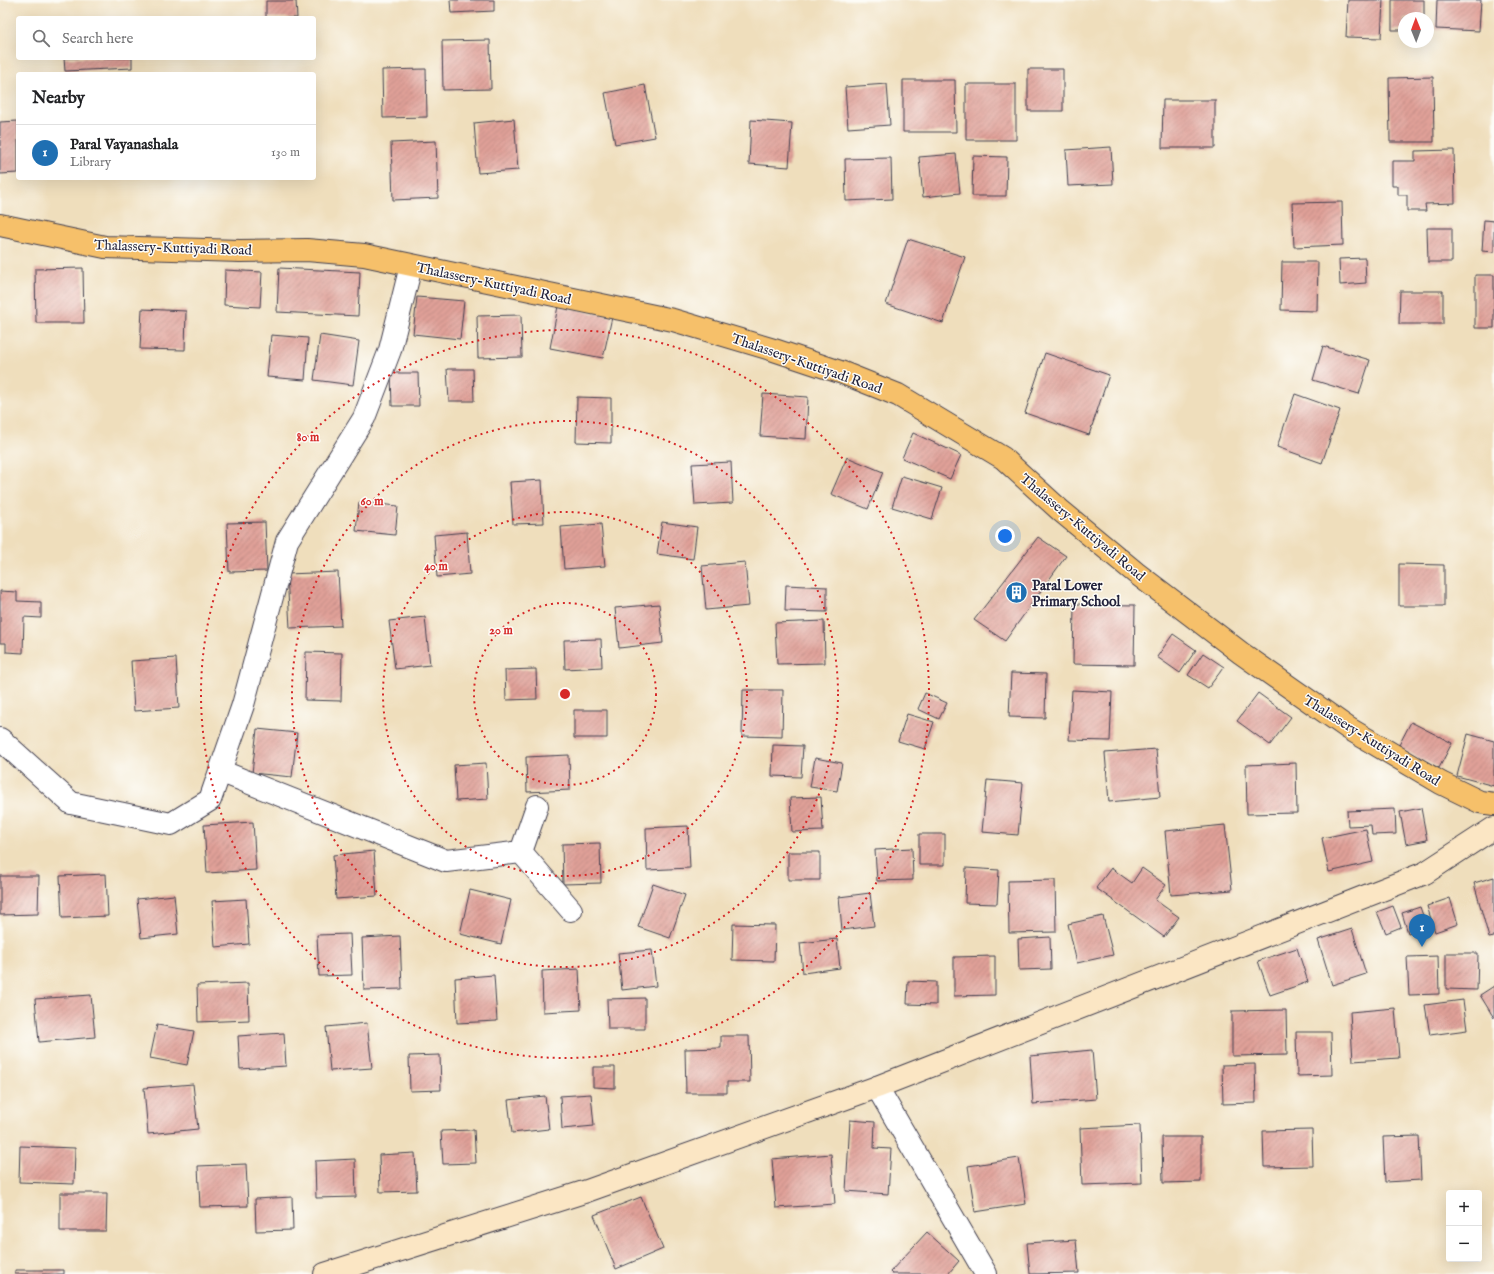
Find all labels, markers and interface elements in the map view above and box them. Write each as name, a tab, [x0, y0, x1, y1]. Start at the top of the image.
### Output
north arrow	[1398, 12, 1434, 48]
search box	[16, 16, 316, 60]
icon: search	[30, 27, 52, 49]
text: Search here	[62, 29, 133, 48]
text: Nearby	[32, 88, 85, 109]
text: Paral Vayanashala	[70, 135, 178, 154]
text: 1	[43, 144, 47, 161]
text: 130 m	[271, 144, 300, 161]
text: Library	[70, 154, 111, 171]
street label: Thalassery-Kuttiyadi Road	[94, 236, 253, 260]
street label: Thalassery-Kuttiyadi Road	[415, 259, 573, 309]
street label: Thalassery-Kuttiyadi Road	[729, 330, 885, 398]
text: 80 m	[297, 430, 320, 445]
street label: Thalassery-Kuttiyadi Road	[1016, 470, 1149, 586]
text: 60 m	[361, 494, 384, 509]
your location	[995, 526, 1015, 546]
text: 40 m	[424, 559, 449, 574]
place label: Paral Lower Primary School	[1032, 577, 1122, 611]
building icon: Paral Lower Primary School	[1004, 580, 1030, 606]
text: 20 m	[489, 623, 513, 638]
centre of rings	[558, 687, 572, 701]
street label: Thalassery-Kuttiyadi Road	[1300, 691, 1444, 791]
pin: 1	[1409, 914, 1435, 947]
map controls	[1446, 1190, 1482, 1262]
button: +	[1446, 1190, 1482, 1226]
button: −	[1446, 1226, 1482, 1262]

